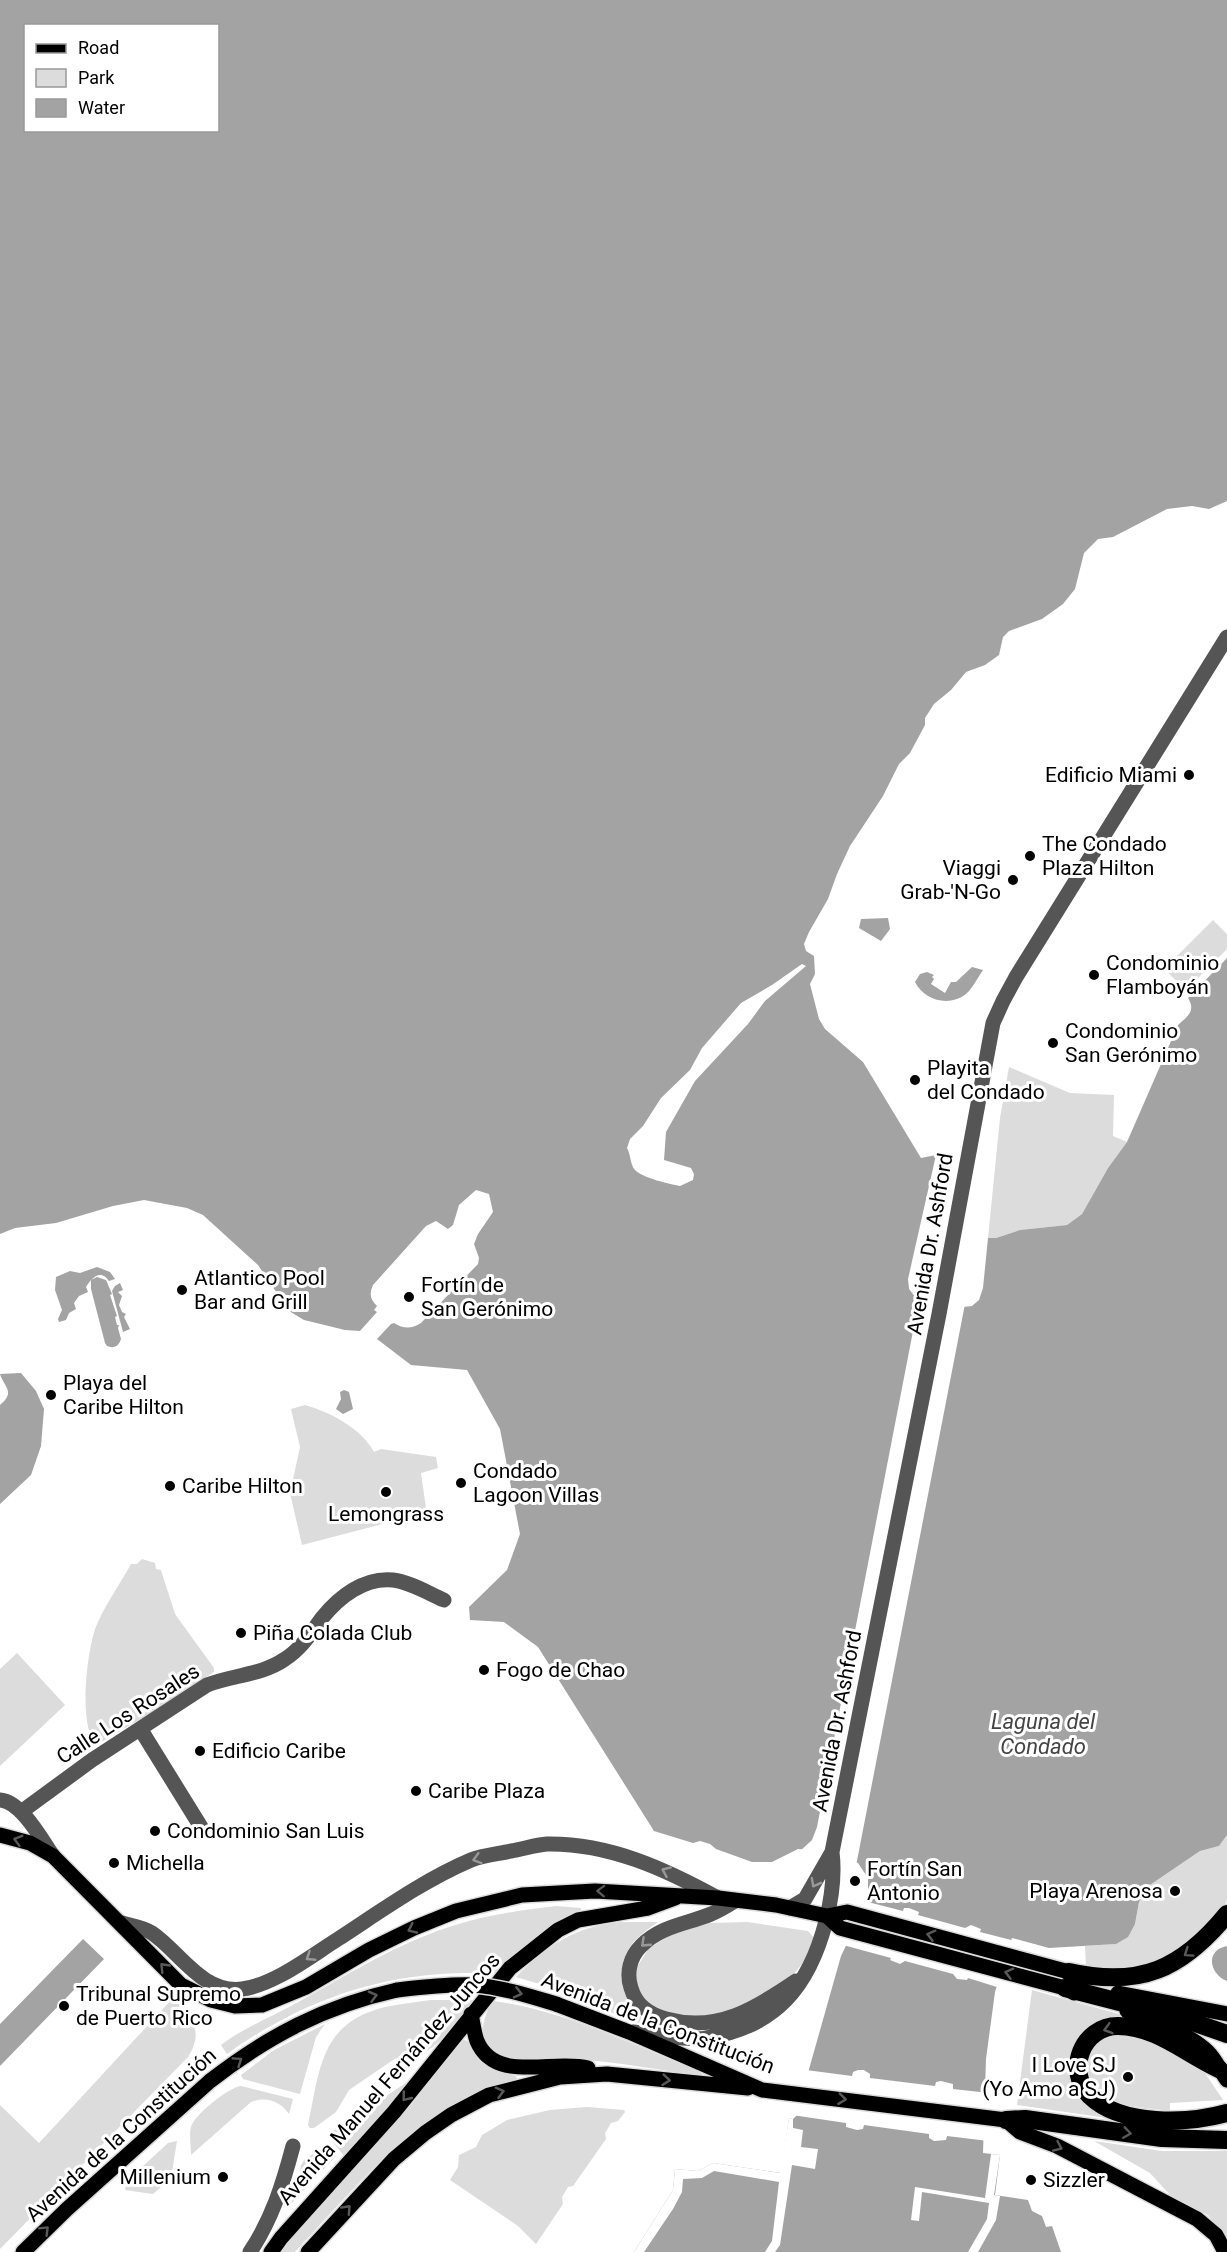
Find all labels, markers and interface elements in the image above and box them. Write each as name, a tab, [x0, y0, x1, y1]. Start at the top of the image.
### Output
legend	[24, 24, 219, 132]
text: Road	[78, 37, 119, 58]
text: Park	[78, 67, 115, 88]
text: Water	[78, 97, 125, 118]
place label: Edificio Miami	[1045, 763, 1177, 787]
marker: Edificio Miami	[1182, 768, 1196, 782]
place label: The Condado Plaza Hilton	[1042, 832, 1167, 880]
marker: The Condado Plaza Hilton	[1023, 849, 1037, 863]
place label: Viaggi Grab-'N-Go	[900, 856, 1001, 904]
marker: Viaggi Grab-'N-Go	[1006, 873, 1020, 887]
place label: Condominio Flamboyán	[1106, 951, 1219, 999]
marker: Condominio Flamboyán	[1087, 968, 1101, 982]
place label: Condominio San Gerónimo	[1065, 1019, 1197, 1067]
marker: Condominio San Gerónimo	[1046, 1036, 1060, 1050]
place label: Playita del Condado	[927, 1056, 1045, 1104]
marker: Playita del Condado	[908, 1073, 922, 1087]
street label: Avenida Dr. Ashford	[902, 1151, 958, 1337]
place label: Atlantico Pool Bar and Grill	[194, 1266, 325, 1314]
place label: Fortín de San Gerónimo	[421, 1273, 553, 1321]
marker: Atlantico Pool Bar and Grill	[175, 1283, 189, 1297]
marker: Fortín de San Gerónimo	[402, 1290, 416, 1304]
place label: Playa del Caribe Hilton	[63, 1371, 184, 1419]
marker: Playa del Caribe Hilton	[44, 1388, 58, 1402]
place label: Condado Lagoon Villas	[473, 1459, 599, 1507]
place label: Caribe Hilton	[182, 1474, 303, 1498]
marker: Condado Lagoon Villas	[454, 1476, 468, 1490]
marker: Caribe Hilton	[163, 1479, 177, 1493]
marker: Lemongrass	[379, 1485, 393, 1499]
place label: Lemongrass	[328, 1502, 444, 1526]
place label: Piña Colada Club	[253, 1621, 412, 1645]
marker: Piña Colada Club	[234, 1626, 248, 1640]
street label: Avenida Dr. Ashford	[808, 1628, 866, 1814]
place label: Fogo de Chao	[496, 1658, 625, 1682]
street label: Calle Los Rosales	[52, 1659, 204, 1769]
marker: Fogo de Chao	[477, 1663, 491, 1677]
water label: Laguna del Condado	[991, 1709, 1096, 1759]
place label: Edificio Caribe	[212, 1739, 346, 1763]
marker: Edificio Caribe	[193, 1744, 207, 1758]
place label: Caribe Plaza	[428, 1779, 545, 1803]
marker: Caribe Plaza	[409, 1784, 423, 1798]
place label: Condominio San Luis	[167, 1819, 365, 1843]
marker: Condominio San Luis	[148, 1824, 162, 1838]
one-way arrow	[14, 1835, 24, 1847]
place label: Michella	[126, 1851, 205, 1875]
one-way arrow	[472, 1852, 483, 1864]
marker: Michella	[107, 1856, 121, 1870]
place label: Fortín San Antonio	[867, 1857, 962, 1905]
one-way arrow	[662, 1866, 673, 1878]
marker: Fortín San Antonio	[848, 1874, 862, 1888]
one-way arrow	[811, 1877, 822, 1888]
place label: Playa Arenosa	[1029, 1879, 1163, 1903]
marker: Playa Arenosa	[1168, 1884, 1182, 1898]
one-way arrow	[597, 1885, 606, 1898]
one-way arrow	[407, 1922, 418, 1934]
one-way arrow	[927, 1930, 937, 1942]
one-way arrow	[641, 1936, 652, 1947]
one-way arrow	[1183, 1946, 1194, 1957]
street label: Avenida Manuel Fernández Juncos	[273, 1948, 505, 2210]
one-way arrow	[305, 1950, 316, 1961]
one-way arrow	[160, 1963, 171, 1974]
street label: Avenida de la Constitución	[538, 1967, 778, 2079]
one-way arrow	[1004, 1968, 1014, 1980]
place label: Tribunal Supremo de Puerto Rico	[76, 1982, 241, 2030]
one-way arrow	[512, 1986, 523, 1998]
one-way arrow	[367, 1991, 378, 2003]
marker: Tribunal Supremo de Puerto Rico	[57, 1999, 71, 2013]
one-way arrow	[1103, 2022, 1114, 2034]
street label: Avenida de la Constitución	[21, 2043, 221, 2227]
place label: I Love SJ (Yo Amo a SJ)	[982, 2053, 1116, 2101]
one-way arrow	[232, 2056, 242, 2068]
marker: I Love SJ (Yo Amo a SJ)	[1121, 2070, 1135, 2084]
one-way arrow	[661, 2073, 670, 2086]
one-way arrow	[494, 2087, 505, 2099]
one-way arrow	[403, 2090, 414, 2101]
one-way arrow	[837, 2092, 846, 2105]
one-way arrow	[1122, 2126, 1131, 2138]
one-way arrow	[1051, 2140, 1062, 2152]
place label: Millenium	[120, 2165, 211, 2189]
place label: Sizzler	[1043, 2168, 1105, 2192]
marker: Millenium	[216, 2170, 230, 2184]
marker: Sizzler	[1024, 2173, 1038, 2187]
one-way arrow	[340, 2205, 351, 2215]
one-way arrow	[37, 2227, 48, 2238]

